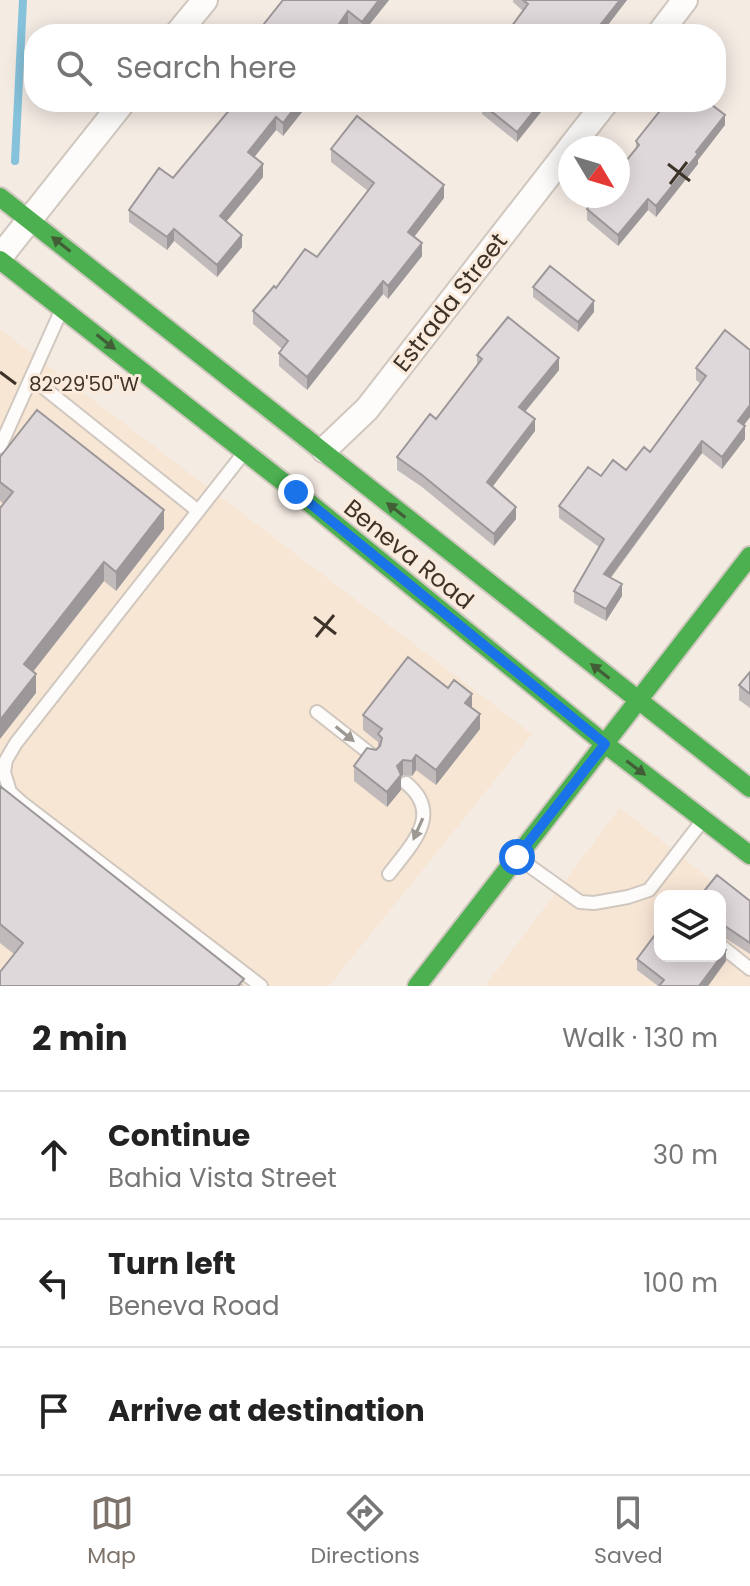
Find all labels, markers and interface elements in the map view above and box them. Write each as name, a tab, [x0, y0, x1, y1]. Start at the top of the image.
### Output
search box	[24, 24, 726, 112]
icon: search	[52, 46, 96, 90]
text: Search here	[116, 46, 297, 89]
north arrow	[558, 136, 630, 208]
street label: Estrada Street	[385, 226, 515, 378]
one-way arrow	[51, 236, 71, 253]
one-way arrow	[96, 334, 116, 350]
text: 82°29'50"W	[29, 370, 140, 398]
route end	[278, 474, 314, 510]
street label: Beneva Road	[337, 491, 481, 617]
one-way arrow	[386, 502, 406, 518]
one-way arrow	[590, 663, 610, 679]
one-way arrow	[335, 725, 355, 742]
one-way arrow	[626, 759, 646, 775]
one-way arrow	[412, 817, 425, 841]
route start	[499, 839, 535, 875]
map controls	[654, 890, 726, 962]
button: layers	[654, 890, 726, 962]
text: 2 min	[32, 1014, 128, 1062]
text: Walk · 130 m	[562, 1020, 718, 1056]
text: Continue	[108, 1114, 250, 1157]
icon: ahead	[32, 1133, 76, 1177]
text: 30 m	[653, 1137, 718, 1173]
text: Bahia Vista Street	[108, 1160, 337, 1196]
text: Turn left	[108, 1242, 236, 1285]
icon: left	[32, 1261, 76, 1305]
text: 100 m	[643, 1265, 718, 1301]
text: Beneva Road	[108, 1288, 280, 1324]
icon: arrive	[32, 1389, 76, 1433]
text: Arrive at destination	[108, 1389, 425, 1432]
tab: Map	[87, 1491, 136, 1572]
tab: Directions	[310, 1491, 420, 1572]
tab: Saved	[594, 1491, 663, 1572]

